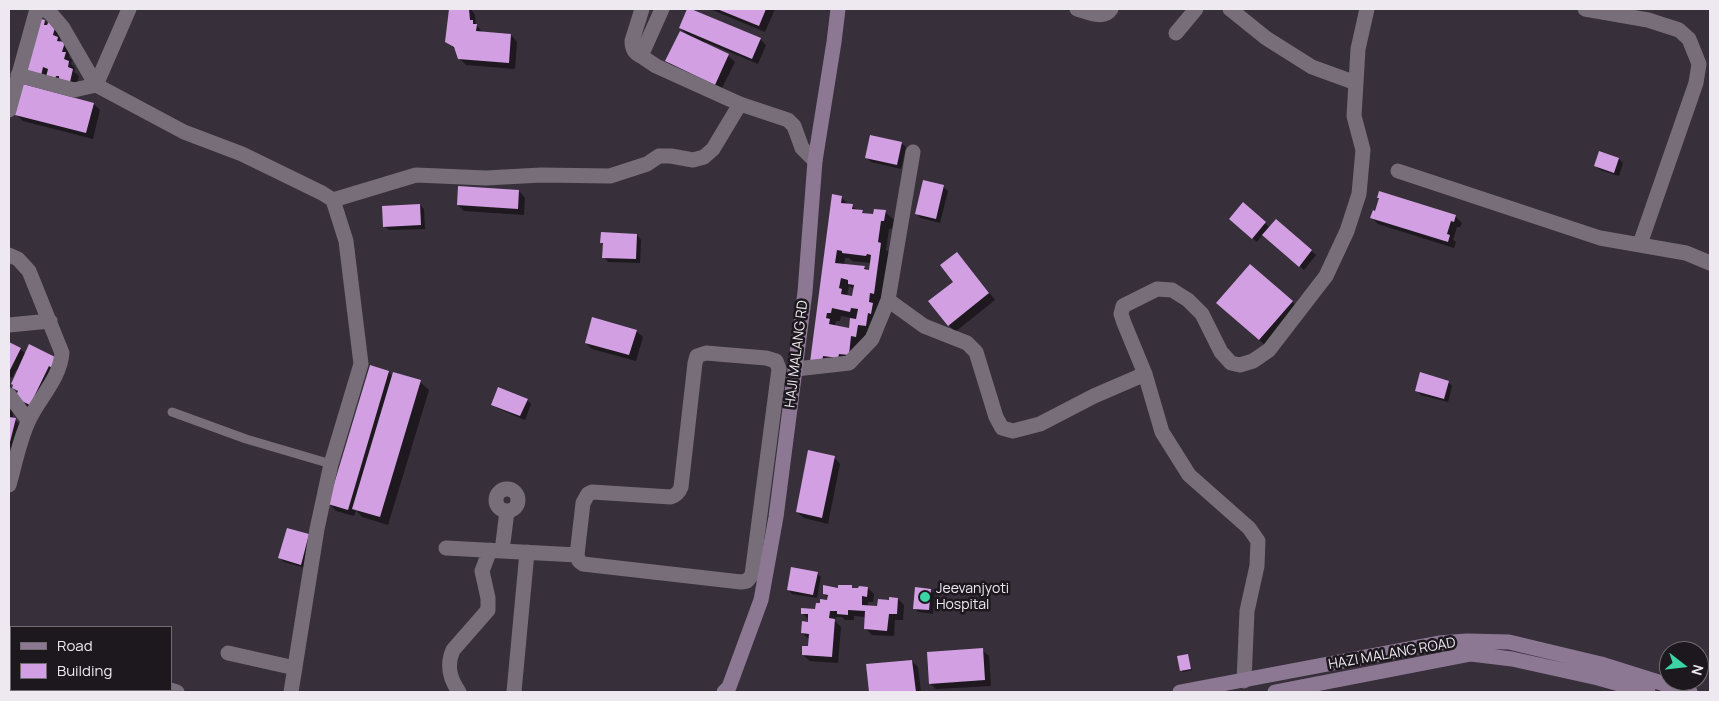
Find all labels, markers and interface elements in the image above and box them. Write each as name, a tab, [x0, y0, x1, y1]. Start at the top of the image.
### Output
street label: HAJI MALANG RD	[782, 299, 812, 409]
place label: Jeevanjyoti Hospital	[936, 581, 1009, 614]
marker: Jeevanjyoti Hospital	[918, 590, 932, 604]
legend	[10, 626, 172, 691]
text: Road	[57, 635, 93, 656]
street label: HAZI MALANG ROAD	[1327, 635, 1457, 673]
north arrow	[1659, 641, 1709, 691]
text: Building	[57, 660, 112, 681]
text: N	[1687, 663, 1708, 677]

